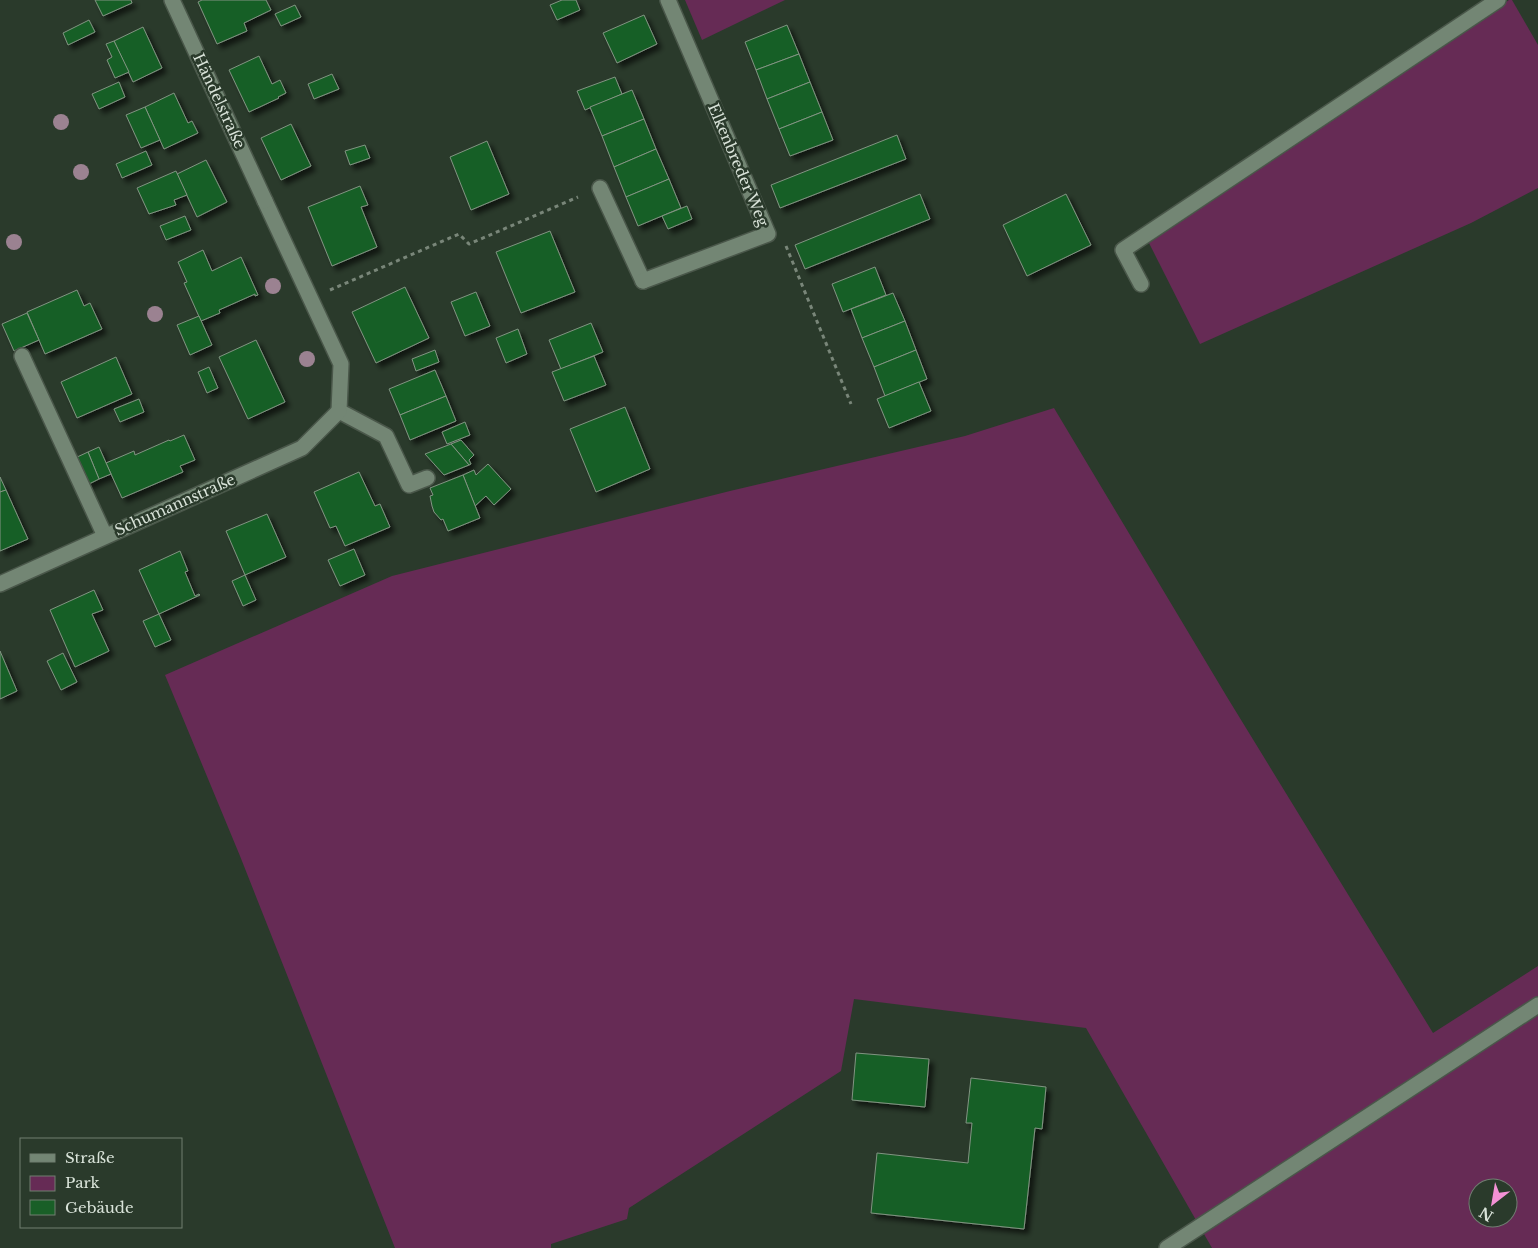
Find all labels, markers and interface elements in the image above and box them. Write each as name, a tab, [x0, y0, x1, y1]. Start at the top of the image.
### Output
street label: Händelstraße	[189, 50, 250, 151]
street label: Elkenbreder Weg	[704, 100, 773, 230]
street label: Schumannstraße	[112, 469, 238, 540]
legend	[20, 1138, 182, 1228]
text: Straße	[65, 1148, 115, 1167]
text: Park	[65, 1173, 101, 1192]
north arrow	[1468, 1178, 1518, 1228]
text: Gebäude	[65, 1198, 134, 1217]
text: N	[1476, 1203, 1497, 1225]

